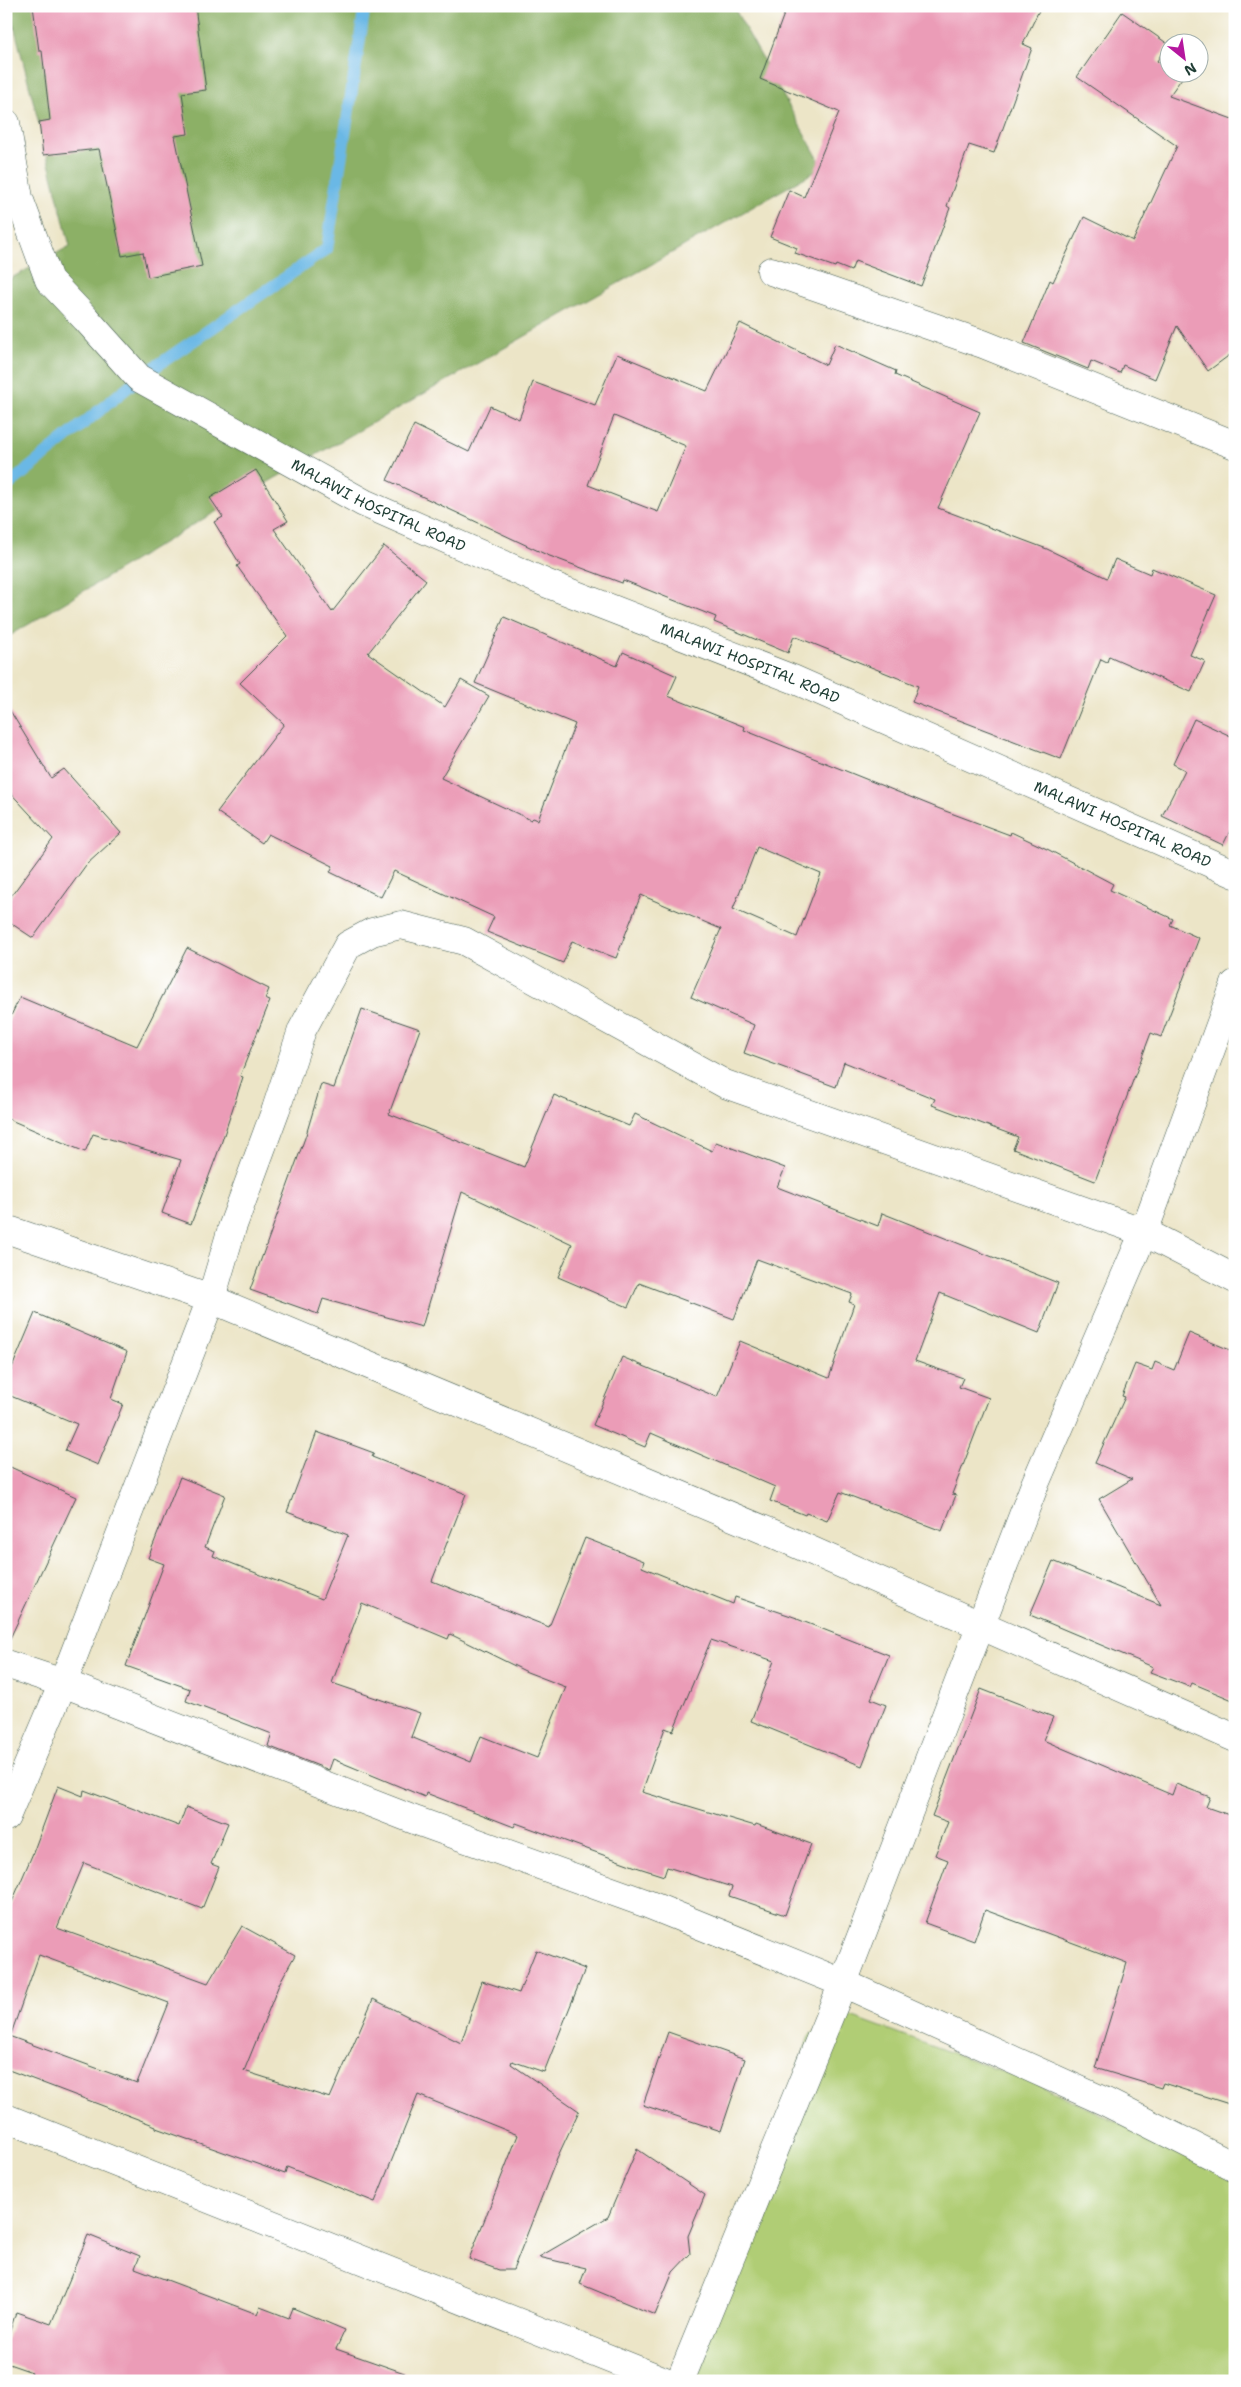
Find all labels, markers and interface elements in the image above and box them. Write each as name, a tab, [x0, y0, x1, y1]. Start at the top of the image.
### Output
north arrow	[1158, 32, 1208, 82]
text: N	[1181, 59, 1200, 80]
street label: MALAWI HOSPITAL ROAD	[288, 455, 469, 557]
street label: MALAWI HOSPITAL ROAD	[657, 618, 843, 708]
street label: MALAWI HOSPITAL ROAD	[1031, 777, 1215, 872]

